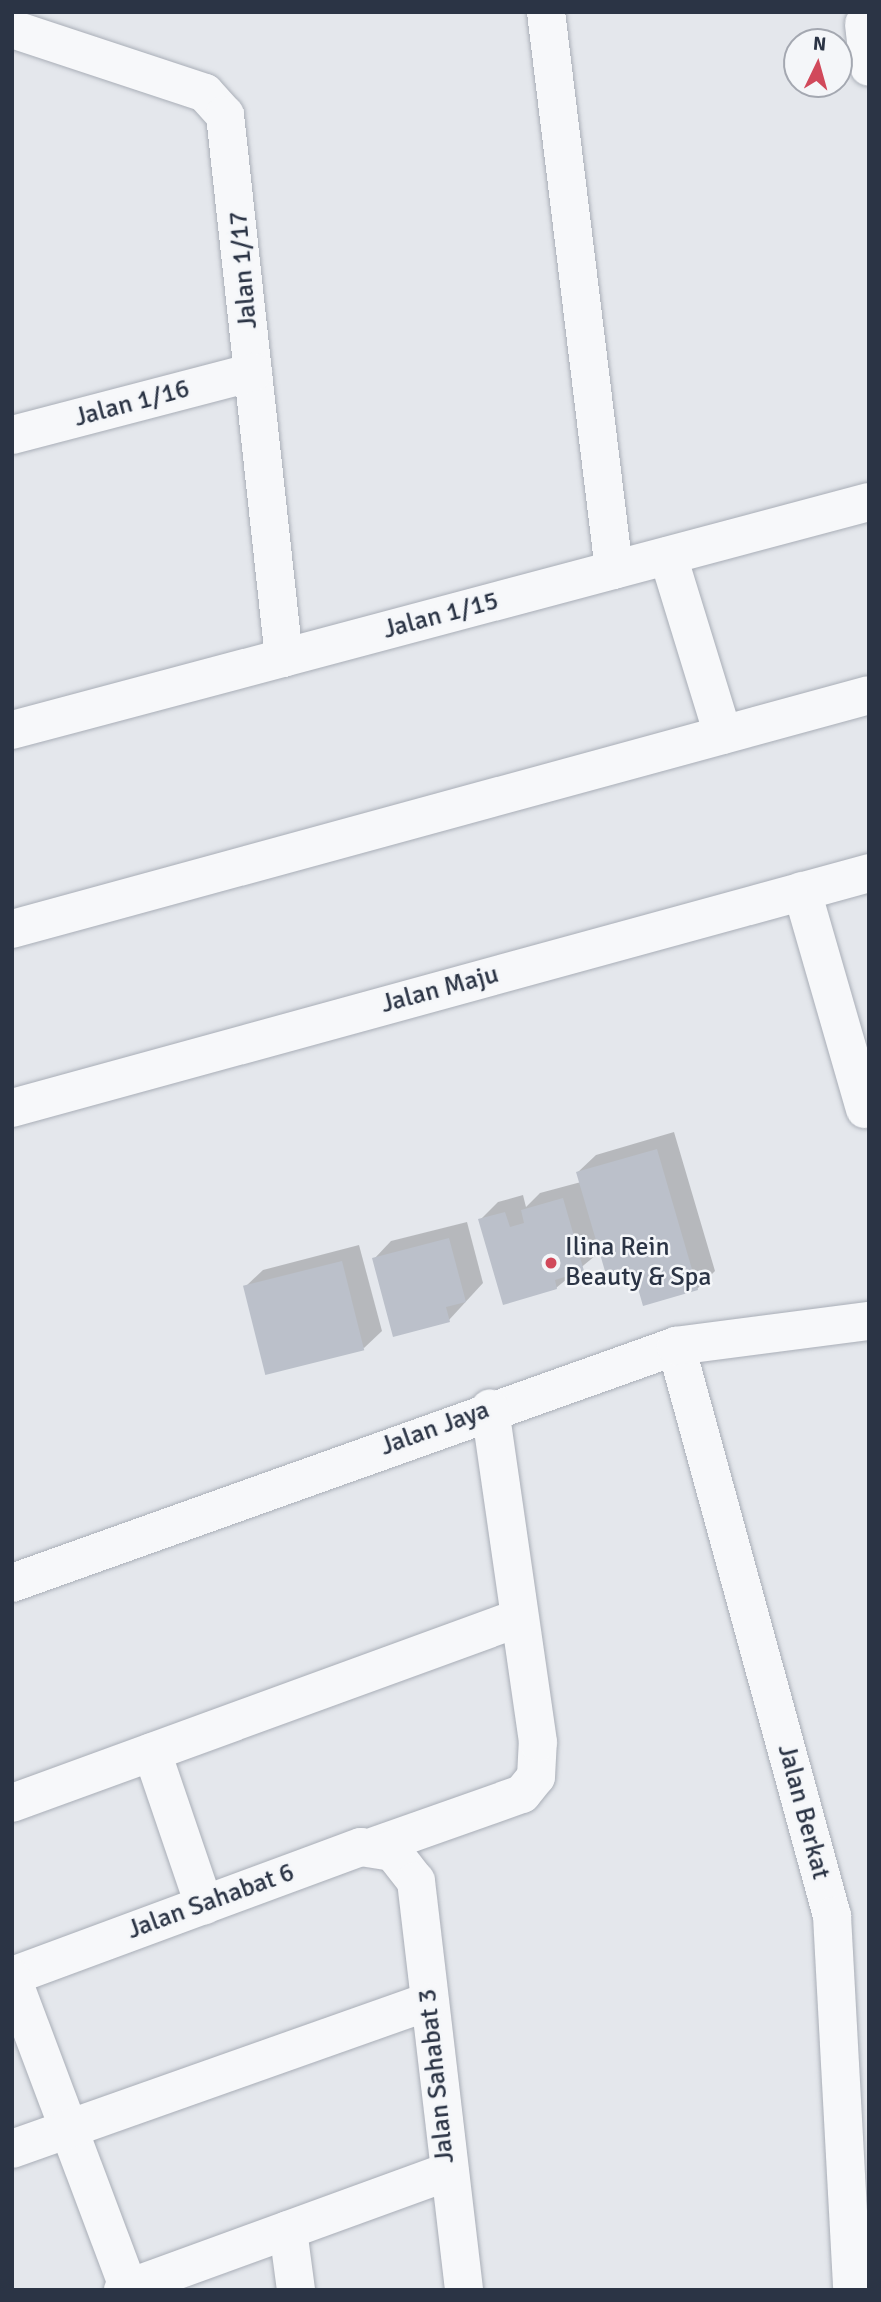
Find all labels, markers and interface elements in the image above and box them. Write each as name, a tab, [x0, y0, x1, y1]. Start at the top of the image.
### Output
north arrow	[783, 28, 853, 98]
text: N	[812, 32, 827, 57]
street label: Jalan 1/17	[223, 210, 265, 330]
street label: Jalan 1/16	[71, 374, 193, 434]
street label: Jalan 1/15	[380, 586, 502, 646]
street label: Jalan Maju	[378, 959, 502, 1021]
place label: Ilina Rein Beauty & Spa	[565, 1232, 712, 1294]
marker: Ilina Rein Beauty & Spa	[543, 1255, 559, 1271]
street label: Jalan Jaya	[376, 1395, 494, 1463]
street label: Jalan Berkat	[770, 1741, 836, 1883]
street label: Jalan Sahabat 6	[123, 1857, 299, 1947]
street label: Jalan Sahabat 3	[412, 1987, 462, 2165]

